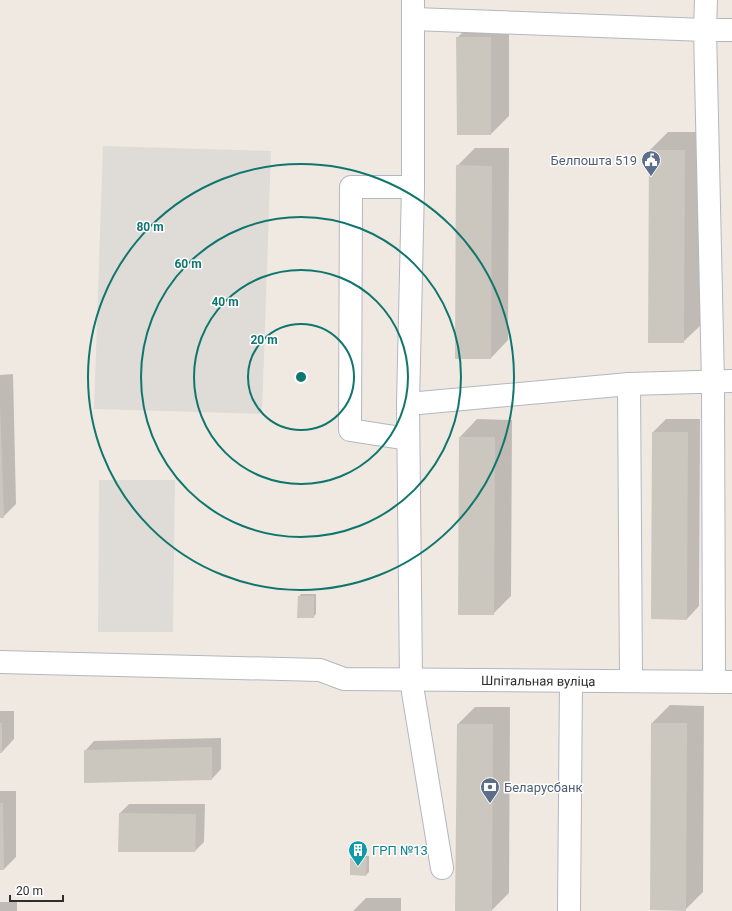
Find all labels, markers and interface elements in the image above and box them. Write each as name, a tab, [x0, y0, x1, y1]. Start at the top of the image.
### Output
public building icon: Белпошта 519	[640, 149, 662, 177]
place label: Белпошта 519	[551, 153, 637, 168]
text: 80 m	[136, 220, 164, 234]
text: 60 m	[174, 257, 202, 271]
text: 40 m	[211, 295, 239, 309]
text: 20 m	[250, 333, 278, 347]
centre of rings	[294, 370, 308, 384]
street label: Шпітальная вуліца	[481, 673, 596, 688]
bank icon: Беларусбанк	[479, 776, 501, 804]
place label: Беларусбанк	[504, 780, 583, 795]
building icon: ГРП №13	[347, 839, 369, 867]
place label: ГРП №13	[372, 843, 428, 858]
scale bar	[10, 877, 63, 903]
text: 20 m	[16, 884, 43, 898]

